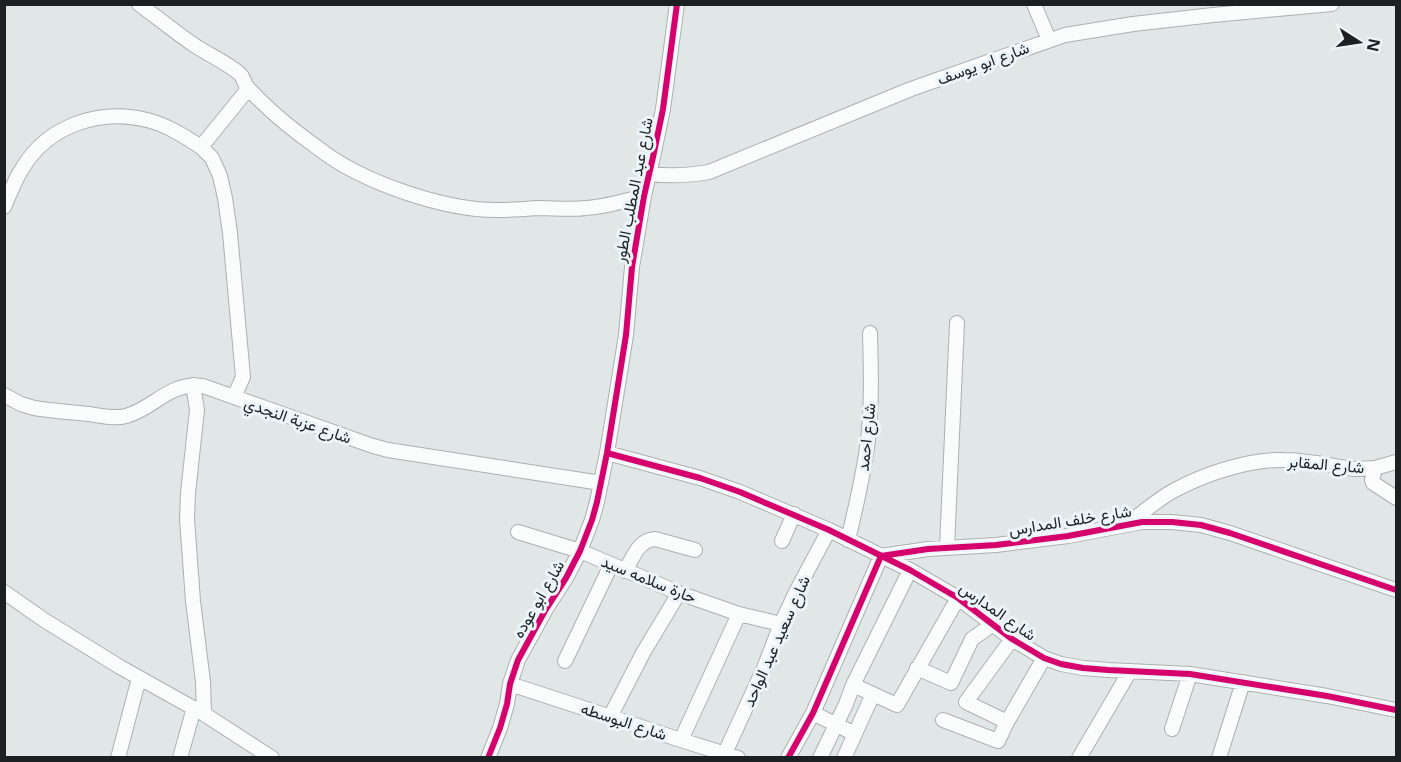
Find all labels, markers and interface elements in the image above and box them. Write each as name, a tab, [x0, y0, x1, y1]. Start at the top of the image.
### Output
north arrow	[1329, 12, 1389, 72]
street label: شارع ابو يوسف	[934, 36, 1032, 91]
text: N	[1362, 36, 1386, 54]
street label: شارع عبد المطلب الطور	[608, 116, 659, 265]
street label: شارع عزبة النجدي	[240, 391, 355, 451]
street label: شارع احمد	[851, 402, 882, 472]
street label: شارع المقابر	[1286, 450, 1365, 479]
street label: شارع خلف المدارس	[1007, 499, 1133, 542]
street label: حارة سلامه سيد	[598, 550, 700, 608]
street label: شارع ابو عوده	[507, 556, 570, 643]
street label: شارع سعيد عبد الواحد	[737, 572, 816, 711]
street label: شارع المدارس	[955, 576, 1041, 646]
street label: شارع البوسطه	[578, 697, 670, 746]

